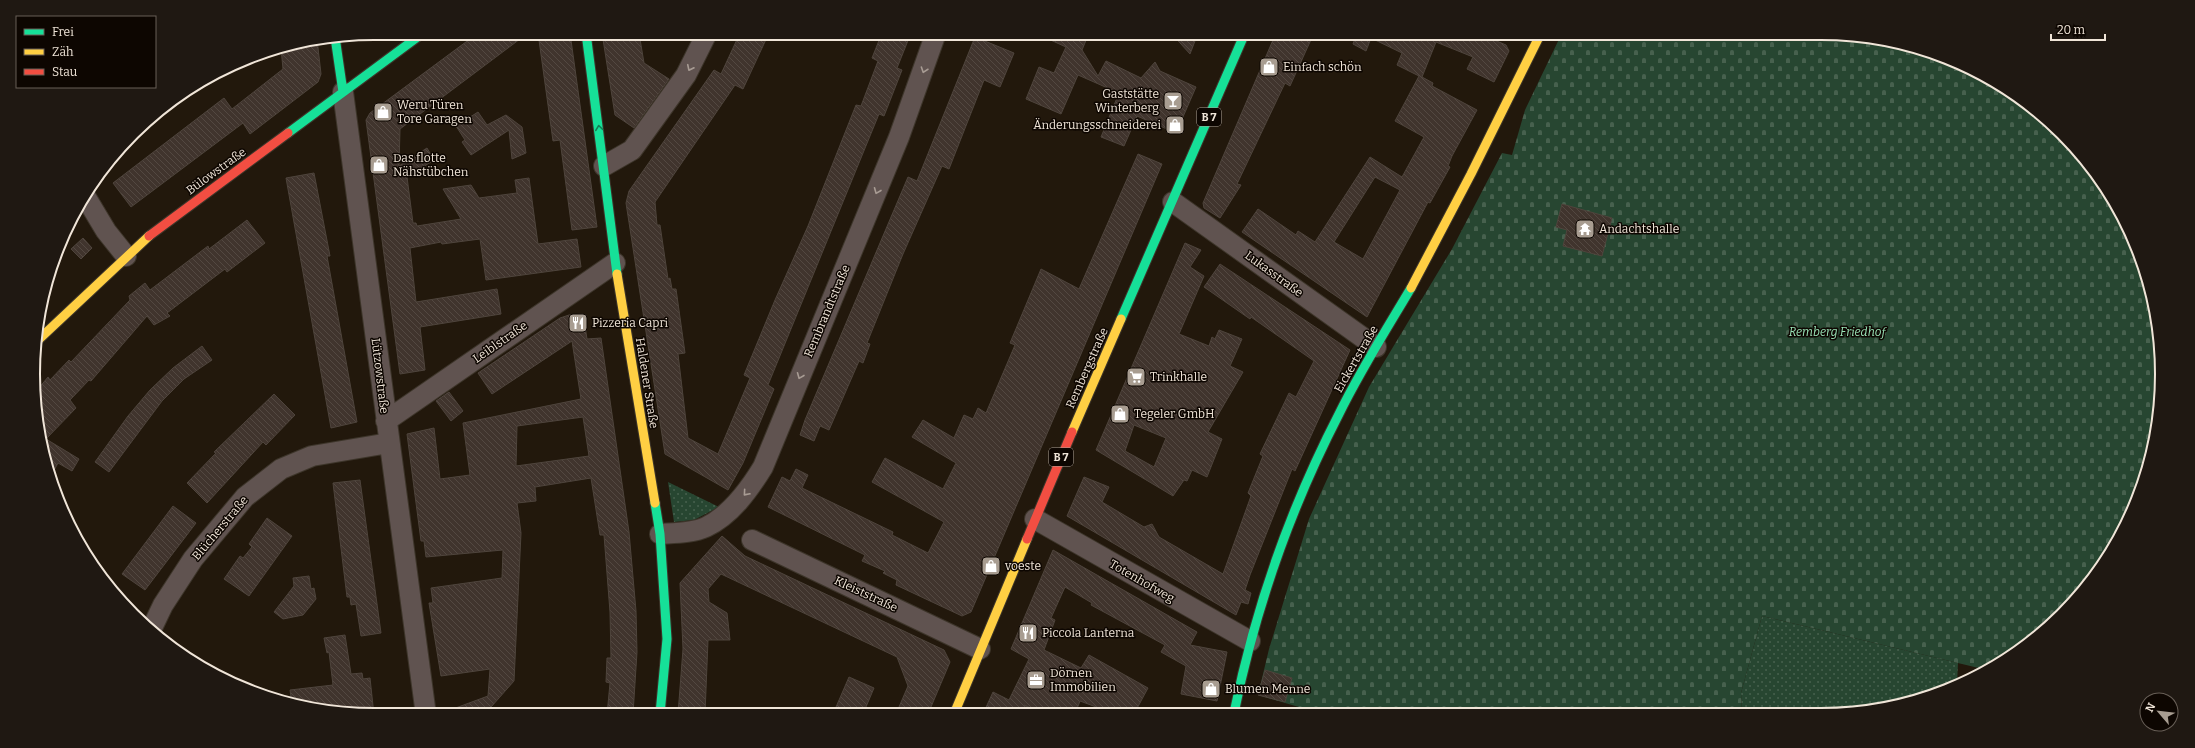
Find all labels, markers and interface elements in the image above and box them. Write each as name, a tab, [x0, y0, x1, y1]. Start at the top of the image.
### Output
legend	[16, 16, 156, 88]
scale bar	[2051, 16, 2105, 42]
text: 20 m	[2057, 23, 2086, 37]
text: Frei	[52, 25, 74, 39]
text: Zäh	[52, 45, 74, 59]
shop icon: Einfach schön	[1258, 56, 1280, 78]
place label: Einfach schön	[1283, 60, 1362, 74]
one-way arrow	[687, 64, 695, 71]
text: Stau	[52, 65, 78, 79]
one-way arrow	[920, 66, 928, 73]
place label: Gaststätte Winterberg	[1095, 87, 1159, 115]
bar icon: Gaststätte Winterberg	[1162, 90, 1184, 112]
place label: Weru Türen Tore Garagen	[397, 98, 472, 126]
shop icon: Weru Türen Tore Garagen	[372, 101, 394, 123]
road number: B 7	[1197, 108, 1221, 126]
shop icon: Änderungsschneiderei	[1164, 114, 1186, 136]
place label: Änderungsschneiderei	[1033, 117, 1161, 132]
one-way arrow	[595, 125, 604, 131]
street label: Bülowstraße	[183, 145, 249, 197]
place label: Das flotte Nähstübchen	[393, 151, 469, 179]
shop icon: Das flotte Nähstübchen	[368, 154, 390, 176]
one-way arrow	[874, 188, 882, 195]
temple icon: Andachtshalle	[1574, 218, 1596, 240]
place label: Andachtshalle	[1599, 222, 1679, 236]
street label: Lukasstraße	[1242, 248, 1306, 300]
street label: Rembrandtstraße	[801, 263, 853, 359]
restaurant icon: Pizzeria Capri	[567, 312, 589, 334]
place label: Pizzeria Capri	[592, 316, 669, 330]
street label: Leiblstraße	[470, 318, 530, 366]
street label: Eickertstraße	[1331, 323, 1381, 395]
park label: Remberg Friedhof	[1789, 325, 1887, 339]
street label: Rembergstraße	[1063, 326, 1111, 410]
street label: Haldener Straße	[633, 336, 661, 430]
street label: Lützowstraße	[368, 338, 392, 414]
supermarket icon: Trinkhalle	[1125, 366, 1147, 388]
place label: Trinkhalle	[1150, 370, 1207, 384]
one-way arrow	[797, 372, 805, 379]
shop icon: Tegeler GmbH	[1109, 403, 1131, 425]
place label: Tegeler GmbH	[1134, 407, 1215, 421]
road number: B 7	[1049, 448, 1073, 466]
one-way arrow	[743, 489, 750, 496]
street label: Blücherstraße	[189, 493, 251, 563]
shop icon: voeste	[980, 555, 1002, 577]
street label: Totenhofweg	[1107, 557, 1177, 605]
place label: voeste	[1004, 559, 1041, 573]
street label: Kleiststraße	[832, 573, 900, 615]
restaurant icon: Piccola Lanterna	[1017, 622, 1039, 644]
place label: Piccola Lanterna	[1042, 626, 1135, 640]
place label: Dörnen Immobilien	[1050, 666, 1116, 694]
office icon: Dörnen Immobilien	[1025, 669, 1047, 691]
shop icon: Blumen Menne	[1200, 678, 1222, 700]
place label: Blumen Menne	[1225, 682, 1310, 696]
north arrow	[2139, 692, 2179, 732]
text: N	[2143, 700, 2159, 714]

